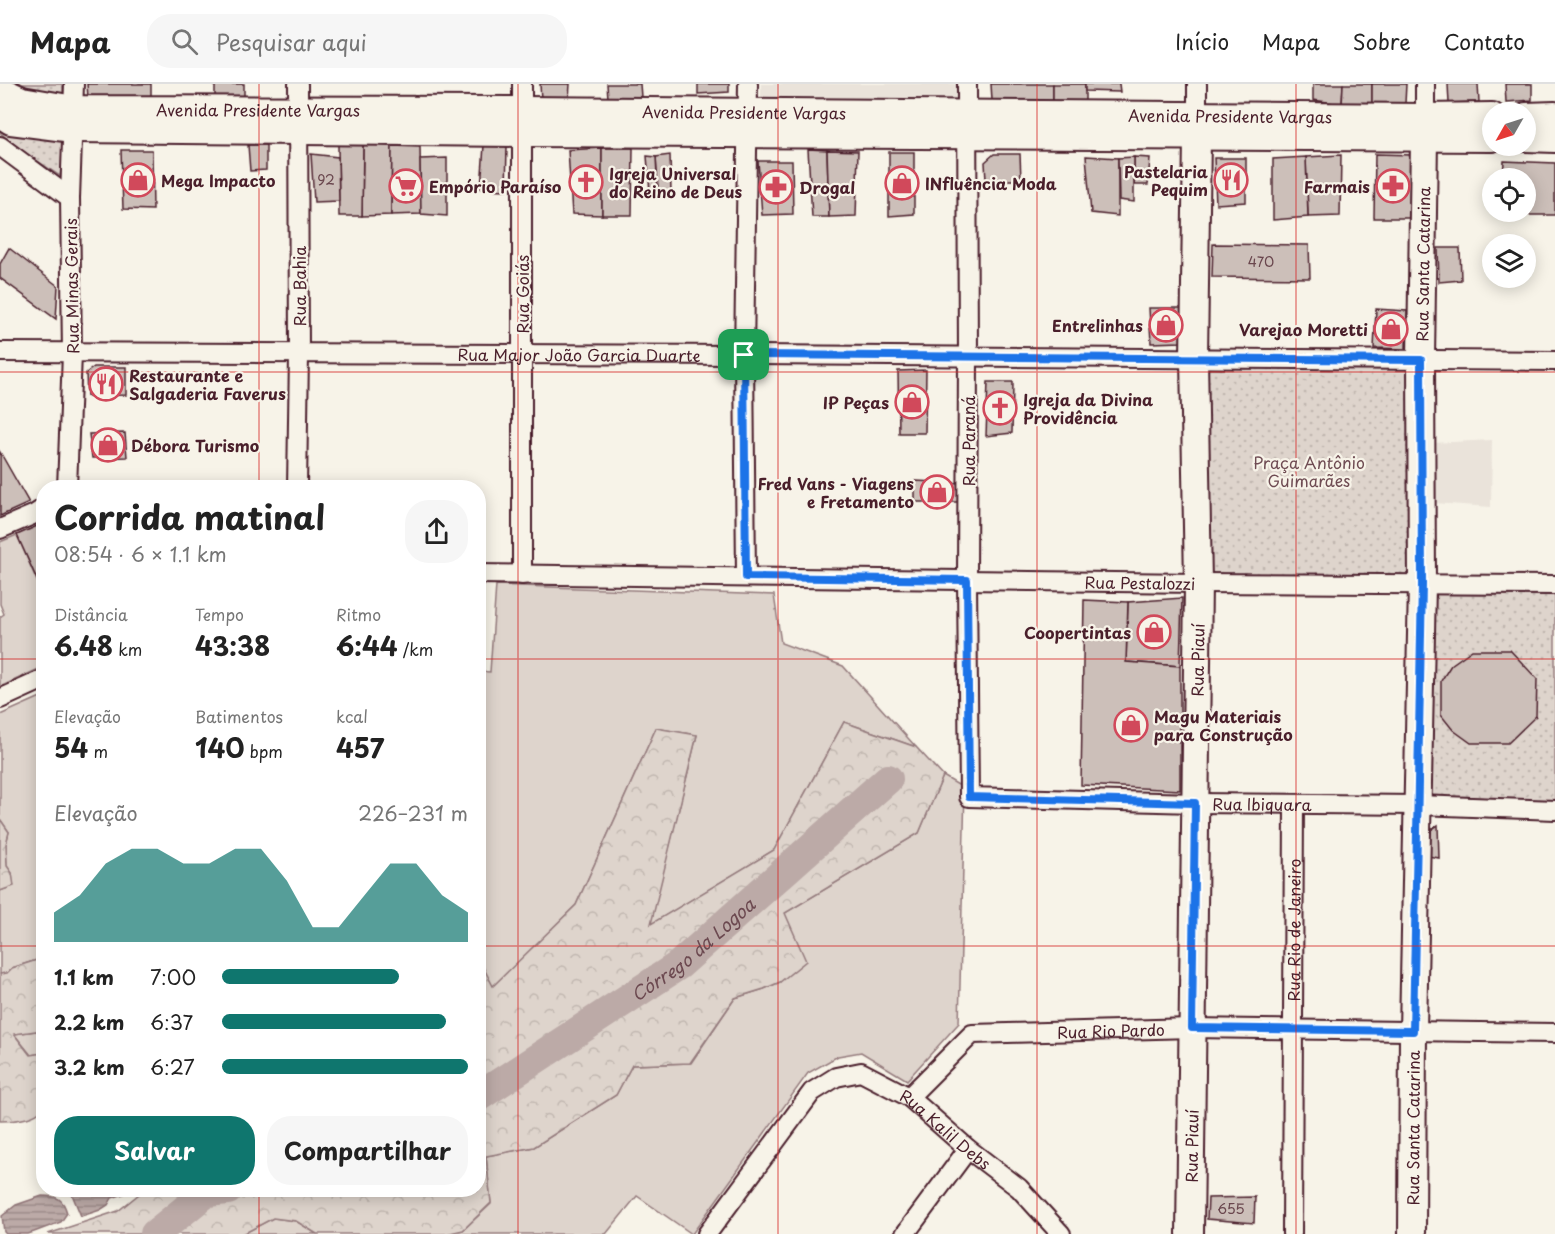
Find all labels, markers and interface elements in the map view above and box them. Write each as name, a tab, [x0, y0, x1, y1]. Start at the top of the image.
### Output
search box	[147, 14, 567, 68]
text: Mapa	[30, 20, 111, 63]
icon: search	[168, 25, 201, 58]
text: Pesquisar aqui	[216, 25, 367, 58]
text: Início	[1175, 25, 1229, 57]
text: Mapa	[1262, 25, 1320, 57]
text: Sobre	[1353, 25, 1411, 57]
text: Contato	[1444, 25, 1525, 57]
street label: Avenida Presidente Vargas	[156, 97, 360, 122]
street label: Avenida Presidente Vargas	[642, 99, 846, 125]
north arrow	[1482, 102, 1536, 156]
map controls	[1482, 102, 1536, 288]
street label: Avenida Presidente Vargas	[1128, 103, 1332, 128]
place label: Pastelaria Pequim	[1124, 159, 1208, 201]
place label: Igreja Universal do Reino de Deus	[609, 161, 742, 203]
shop icon: Mega Impacto	[120, 162, 156, 198]
restaurant icon: Pastelaria Pequim	[1213, 162, 1249, 198]
church icon: Igreja Universal do Reino de Deus	[568, 164, 604, 200]
shop icon: INfluência Moda	[884, 165, 920, 201]
place label: Mega Impacto	[161, 168, 275, 192]
supermarket icon: Empório Paraíso	[388, 168, 424, 204]
pharmacy icon: Farmais	[1375, 168, 1411, 204]
button: locate	[1482, 168, 1536, 222]
house number: 92	[317, 169, 335, 190]
pharmacy icon: Drogal	[758, 169, 794, 205]
place label: INfluência Moda	[925, 171, 1057, 195]
place label: Empório Paraíso	[429, 174, 562, 198]
place label: Farmais	[1304, 174, 1370, 198]
place label: Drogal	[799, 175, 855, 199]
street label: Rua Santa Catarina	[1409, 186, 1435, 342]
street label: Rua Minas Gerais	[58, 218, 84, 354]
button: layers	[1482, 234, 1536, 288]
street label: Rua Bahia	[287, 246, 311, 326]
house number: 470	[1248, 251, 1274, 272]
street label: Rua Goiás	[510, 255, 534, 333]
shop icon: Entrelinhas	[1148, 307, 1184, 343]
shop icon: Varejao Moretti	[1373, 311, 1409, 347]
place label: Entrelinhas	[1052, 313, 1143, 337]
place label: Varejao Moretti	[1239, 317, 1368, 341]
pin	[718, 329, 769, 380]
icon: arrive	[727, 338, 760, 371]
street label: Rua Major João Garcia Duarte	[457, 342, 701, 367]
place label: Restaurante e Salgaderia Faverus	[129, 363, 286, 405]
restaurant icon: Restaurante e Salgaderia Faverus	[88, 366, 124, 402]
shop icon: IP Peças	[894, 384, 930, 420]
place label: Igreja da Divina Providência	[1023, 387, 1153, 429]
place label: IP Peças	[823, 390, 889, 414]
church icon: Igreja da Divina Providência	[982, 390, 1018, 426]
street label: Rua Paraná	[956, 396, 980, 486]
shop icon: Débora Turismo	[90, 427, 126, 463]
place label: Débora Turismo	[131, 433, 259, 457]
park label: Praça Antônio Guimarães	[1253, 450, 1365, 492]
place label: Fred Vans - Viagens e Fretamento	[758, 471, 914, 513]
shop icon: Fred Vans - Viagens e Fretamento	[919, 474, 955, 510]
text: Corrida matinal	[54, 491, 325, 541]
button: share	[405, 500, 468, 563]
text: 08:54 · 6 × 1.1 km	[54, 539, 227, 569]
street label: Rua Pestalozzi	[1085, 570, 1195, 595]
text: Distância	[54, 602, 128, 626]
text: Tempo	[195, 602, 244, 626]
text: Ritmo	[336, 602, 381, 626]
shop icon: Coopertintas	[1136, 614, 1172, 650]
place label: Coopertintas	[1024, 620, 1131, 644]
street label: Rua Piauí	[1185, 623, 1210, 697]
text: 6.48	[54, 626, 113, 665]
text: 43:38	[195, 626, 270, 665]
text: 6:44	[336, 626, 398, 665]
text: km	[113, 637, 142, 661]
text: /km	[398, 637, 433, 661]
text: Elevação	[54, 704, 121, 728]
text: Batimentos	[195, 704, 283, 728]
text: kcal	[336, 704, 368, 728]
place label: Magu Materiais para Construção	[1154, 704, 1293, 746]
shop icon: Magu Materiais para Construção	[1113, 707, 1149, 743]
text: 54	[54, 728, 88, 767]
text: 140	[195, 728, 245, 767]
text: 457	[336, 728, 384, 767]
text: m	[88, 739, 108, 763]
text: bpm	[245, 739, 283, 763]
street label: Rua Ibiquara	[1212, 791, 1312, 816]
text: Elevação	[54, 798, 138, 828]
text: 226–231 m	[358, 798, 468, 828]
street label: Rua Rio de Janeiro	[1281, 858, 1306, 1002]
water label: Córrego da Logoa	[625, 890, 761, 1007]
text: 1.1 km	[54, 962, 114, 992]
text: 7:00	[150, 962, 196, 992]
text: 2.2 km	[54, 1007, 124, 1037]
text: 6:37	[150, 1007, 193, 1037]
street label: Rua Rio Pardo	[1057, 1017, 1165, 1044]
street label: Rua Santa Catarina	[1400, 1050, 1425, 1206]
text: 3.2 km	[54, 1052, 125, 1082]
text: 6:27	[150, 1052, 195, 1082]
street label: Rua Kalil Debs	[896, 1083, 996, 1175]
street label: Rua Piauí	[1179, 1108, 1204, 1183]
button: Salvar	[54, 1116, 255, 1185]
button: Compartilhar	[267, 1116, 468, 1185]
house number: 655	[1217, 1198, 1245, 1219]

